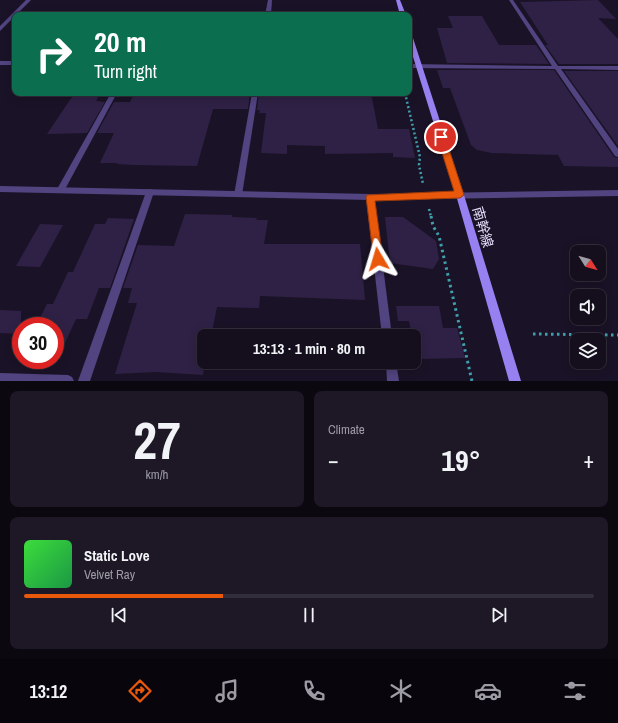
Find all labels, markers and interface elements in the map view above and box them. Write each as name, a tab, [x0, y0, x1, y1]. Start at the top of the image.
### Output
text: 20 m	[94, 23, 146, 61]
icon: right	[28, 28, 80, 80]
text: Turn right	[94, 59, 157, 84]
pin	[424, 120, 458, 154]
icon: arrive	[430, 126, 452, 148]
street label: 南幹線	[469, 204, 497, 250]
position arrow	[357, 238, 399, 280]
north arrow	[570, 245, 606, 281]
map controls	[570, 245, 606, 369]
button: sound	[570, 289, 606, 325]
speed limit sign: 30	[12, 317, 64, 369]
button: layers	[570, 333, 606, 369]
text: 13:13 · 1 min · 80 m	[253, 338, 365, 359]
text: 27	[133, 405, 181, 475]
text: Climate	[328, 421, 365, 438]
text: 19°	[441, 440, 481, 480]
text: −	[328, 445, 339, 475]
text: +	[583, 445, 594, 475]
text: km/h	[145, 466, 169, 483]
text: Static Love	[84, 545, 150, 566]
text: Velvet Ray	[84, 566, 135, 583]
icon: previous	[108, 604, 130, 626]
icon: pause	[298, 604, 320, 626]
icon: next	[488, 604, 510, 626]
icon: directions	[126, 677, 154, 705]
icon: music	[213, 677, 241, 705]
icon: phone	[300, 677, 328, 705]
icon: climate	[387, 677, 415, 705]
icon: car	[474, 677, 502, 705]
icon: filters	[561, 677, 589, 705]
text: 13:12	[29, 679, 67, 704]

